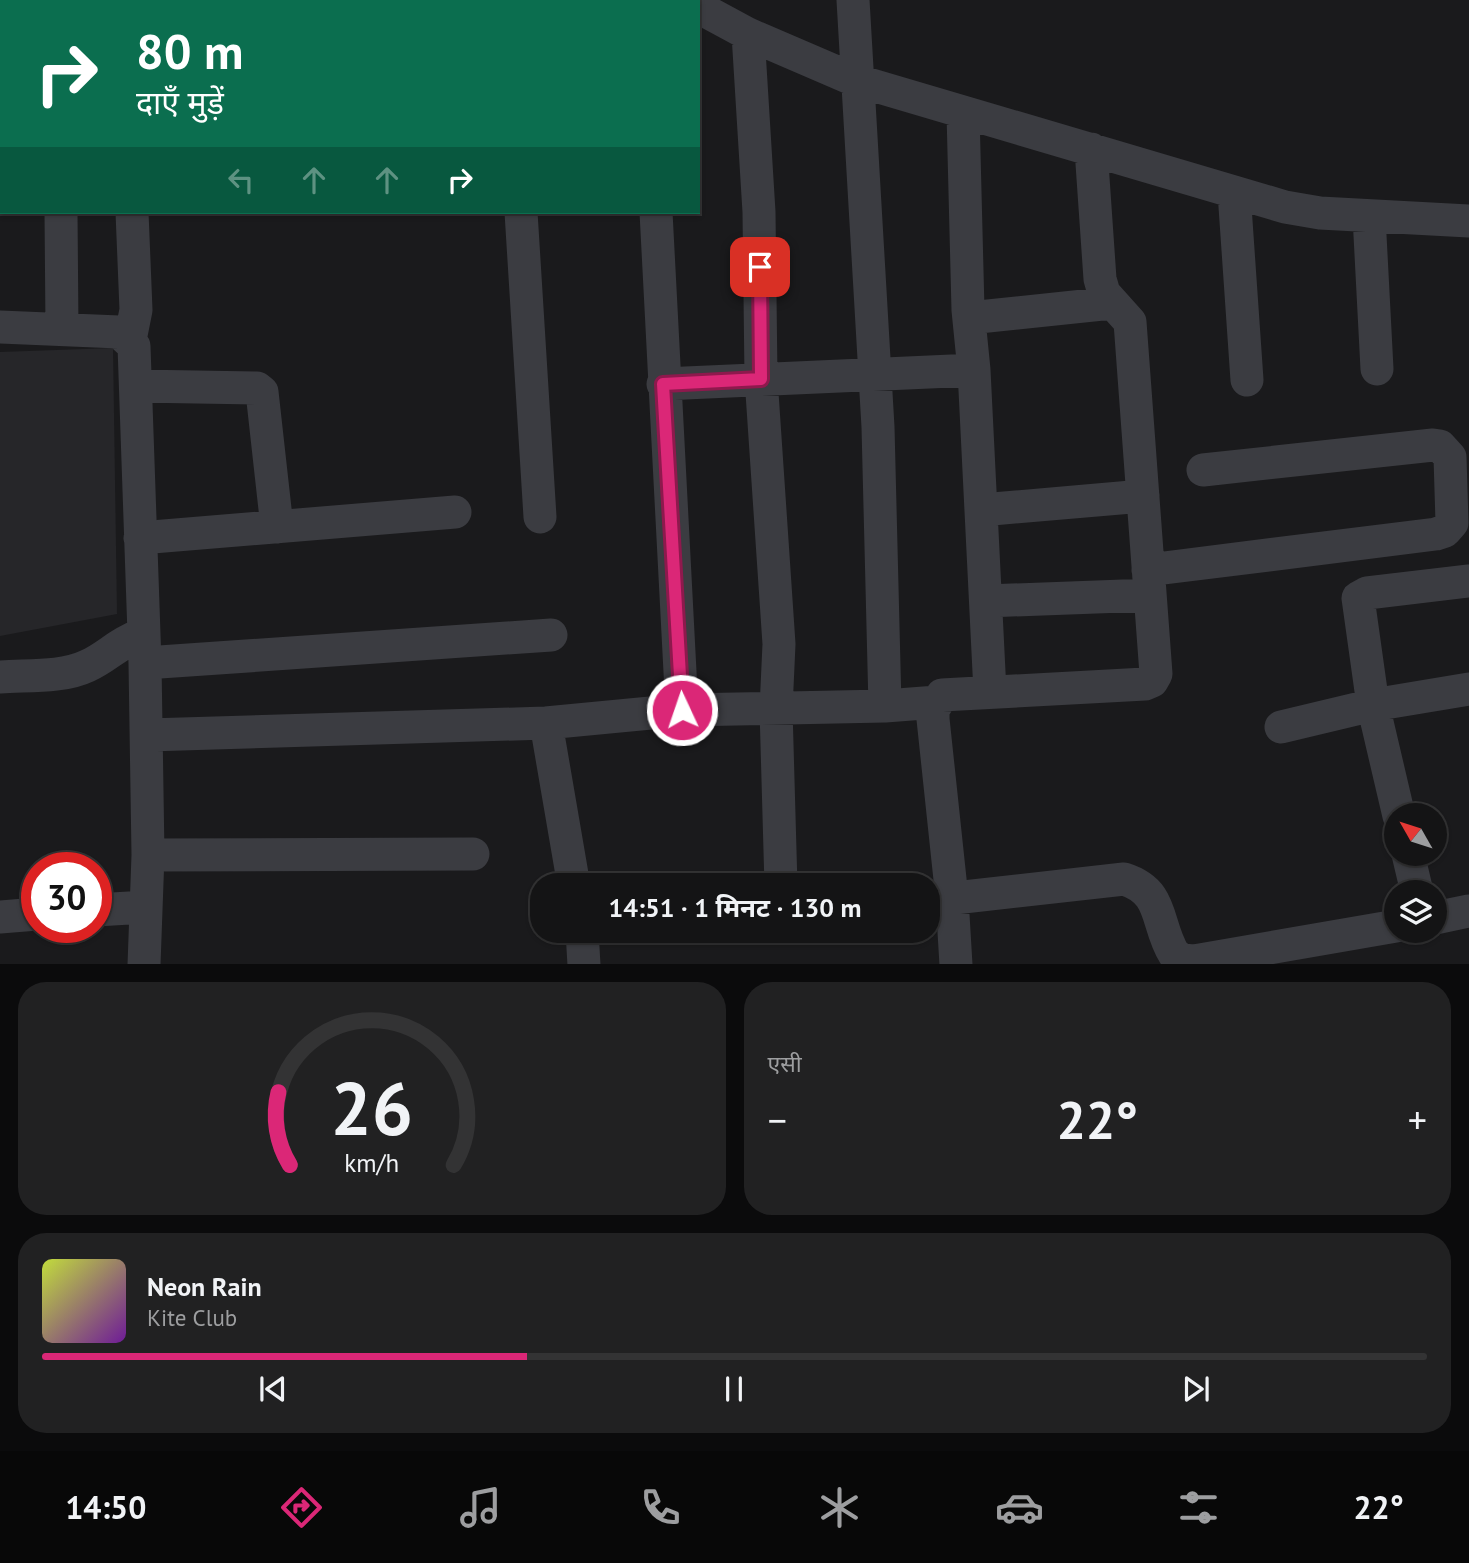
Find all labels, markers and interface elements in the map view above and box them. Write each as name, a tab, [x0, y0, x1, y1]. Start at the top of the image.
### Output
text: 80 m	[136, 19, 243, 83]
icon: right	[21, 28, 112, 119]
text: दाएँ मुड़ें	[136, 81, 224, 123]
icon: left	[222, 161, 260, 199]
icon: ahead	[295, 161, 333, 199]
icon: ahead	[368, 161, 406, 199]
icon: right	[441, 161, 479, 199]
pin	[730, 237, 790, 297]
icon: arrive	[741, 248, 779, 286]
position arrow	[645, 673, 719, 747]
north arrow	[1384, 803, 1447, 866]
map controls	[1384, 803, 1447, 943]
speed limit sign: 30	[21, 852, 112, 943]
button: layers	[1384, 880, 1447, 943]
text: 14:51 · 1 मिनट · 130 m	[608, 891, 862, 924]
text: एसी	[768, 1049, 802, 1078]
text: 26	[330, 1061, 413, 1155]
text: 22°	[1056, 1086, 1138, 1153]
text: −	[768, 1095, 787, 1144]
text: +	[1408, 1095, 1427, 1144]
text: km/h	[344, 1146, 399, 1178]
text: Neon Rain	[147, 1270, 262, 1303]
text: Kite Club	[147, 1303, 237, 1332]
icon: previous	[254, 1370, 292, 1408]
icon: pause	[715, 1370, 753, 1408]
icon: next	[1177, 1370, 1215, 1408]
icon: directions	[277, 1483, 326, 1532]
icon: music	[456, 1483, 505, 1532]
icon: phone	[636, 1483, 685, 1532]
icon: climate	[815, 1483, 864, 1532]
icon: car	[995, 1483, 1044, 1532]
icon: filters	[1174, 1483, 1223, 1532]
text: 14:50	[65, 1486, 146, 1528]
text: 22°	[1353, 1486, 1404, 1528]

